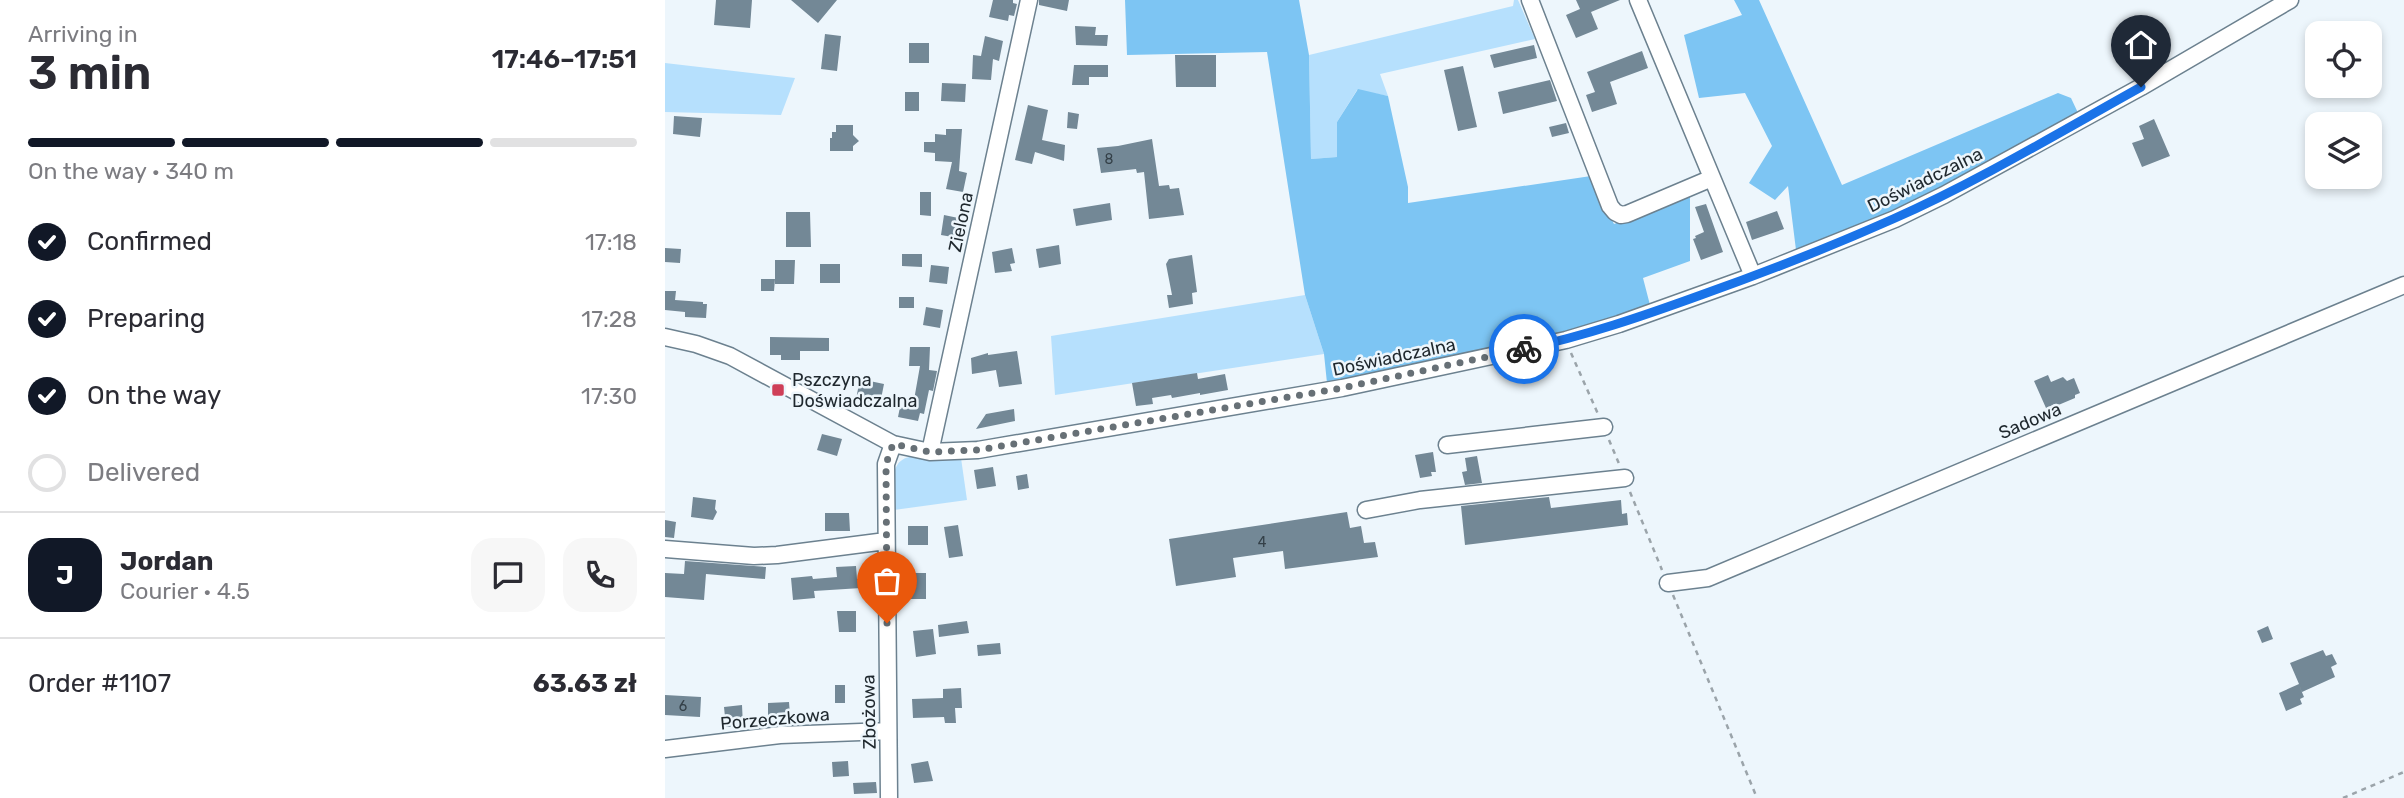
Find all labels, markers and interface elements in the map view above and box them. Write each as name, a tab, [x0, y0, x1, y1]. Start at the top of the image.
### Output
pin	[2111, 15, 2171, 87]
text: Arriving in	[28, 20, 138, 48]
map controls	[2305, 21, 2382, 189]
button: locate	[2305, 21, 2382, 98]
icon: home	[2122, 26, 2160, 64]
text: 17:46–17:51	[492, 44, 637, 75]
text: 3 min	[28, 46, 151, 101]
button: layers	[2305, 112, 2382, 189]
street label: Doświadczalna	[1864, 143, 1986, 217]
house number: 8	[1105, 151, 1114, 168]
text: On the way · 340 m	[28, 157, 234, 185]
street label: Zielona	[944, 190, 978, 254]
icon: check	[28, 223, 66, 261]
text: Confirmed	[87, 226, 212, 257]
text: 17:18	[585, 228, 637, 256]
icon: check	[28, 300, 66, 338]
text: Preparing	[87, 303, 205, 334]
text: 17:28	[581, 305, 637, 333]
courier	[1489, 314, 1559, 384]
icon: bike	[1505, 330, 1543, 368]
street label: Doświadczalna	[1330, 333, 1458, 381]
place label: Pszczyna Doświadczalna	[792, 369, 917, 412]
icon: check	[28, 377, 66, 415]
text: On the way	[87, 380, 221, 411]
text: 17:30	[581, 382, 637, 410]
marker: Pszczyna Doświadczalna	[770, 382, 786, 398]
street label: Sadowa	[1995, 398, 2065, 444]
text: Delivered	[87, 457, 200, 488]
house number: 4	[1258, 534, 1267, 551]
button: chat	[471, 538, 545, 612]
button: phone	[563, 538, 637, 612]
text: Jordan	[120, 546, 213, 577]
pin	[857, 551, 917, 623]
text: J	[56, 560, 74, 591]
icon: bag	[868, 562, 906, 600]
text: Courier · 4.5	[120, 577, 250, 605]
text: Order #1107	[28, 668, 171, 699]
text: 63.63 zł	[533, 668, 637, 699]
street label: Zbożowa	[857, 674, 881, 750]
house number: 6	[679, 698, 687, 715]
street label: Porzeczkowa	[719, 703, 831, 735]

